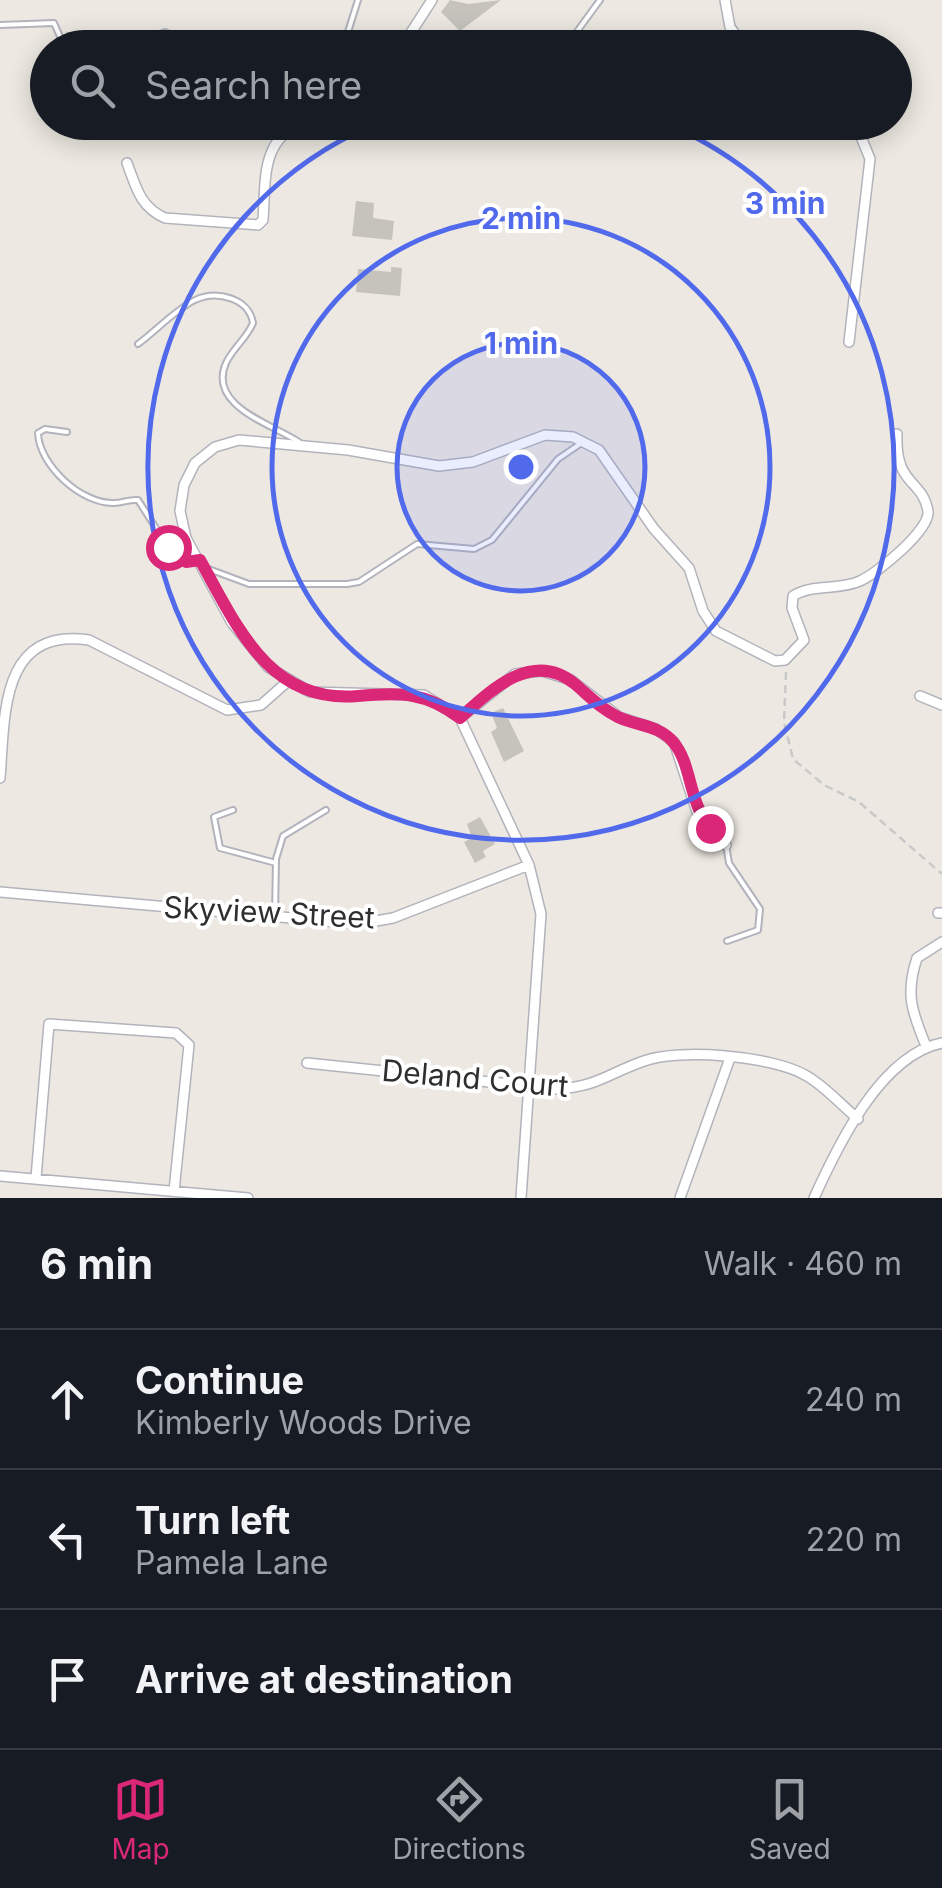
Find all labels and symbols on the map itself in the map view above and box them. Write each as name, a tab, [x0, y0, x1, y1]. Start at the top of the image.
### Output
text: 3 min	[745, 185, 825, 221]
text: 2 min	[481, 200, 561, 236]
text: 1 min	[484, 325, 558, 361]
centre of rings	[503, 449, 539, 485]
route start	[146, 525, 192, 571]
route end	[688, 806, 734, 852]
street label: Skyview Street	[163, 888, 376, 936]
street label: Deland Court	[380, 1052, 570, 1104]

